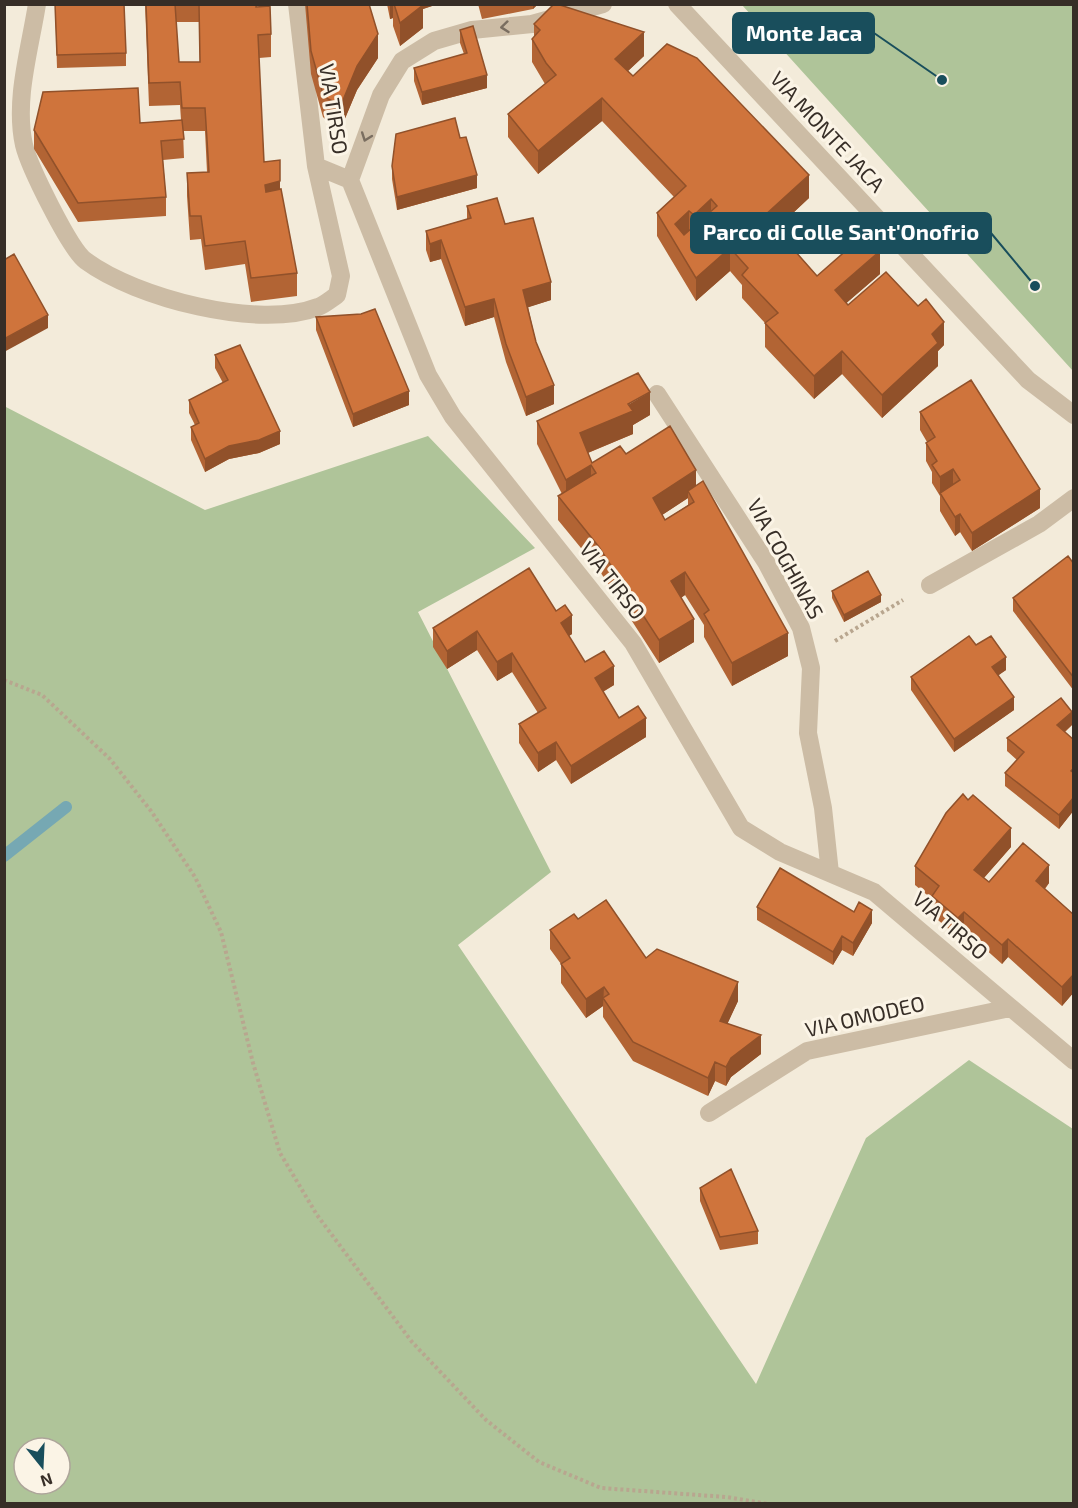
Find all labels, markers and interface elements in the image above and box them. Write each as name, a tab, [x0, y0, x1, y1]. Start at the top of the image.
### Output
callout: Monte Jaca	[733, 13, 874, 53]
text: Monte Jaca	[746, 19, 862, 45]
one-way arrow	[500, 20, 509, 33]
street label: VIA TIRSO	[315, 62, 354, 156]
street label: VIA MONTE JACA	[766, 65, 890, 197]
one-way arrow	[360, 131, 373, 142]
callout: Parco di Colle Sant'Onofrio	[691, 213, 991, 253]
text: Parco di Colle Sant'Onofrio	[703, 218, 979, 244]
street label: VIA COGHINAS	[743, 494, 830, 623]
street label: VIA TIRSO	[575, 536, 651, 624]
street label: VIA TIRSO	[908, 885, 994, 964]
street label: VIA OMODEO	[803, 990, 927, 1041]
north arrow	[12, 1436, 72, 1496]
text: N	[38, 1470, 55, 1492]

